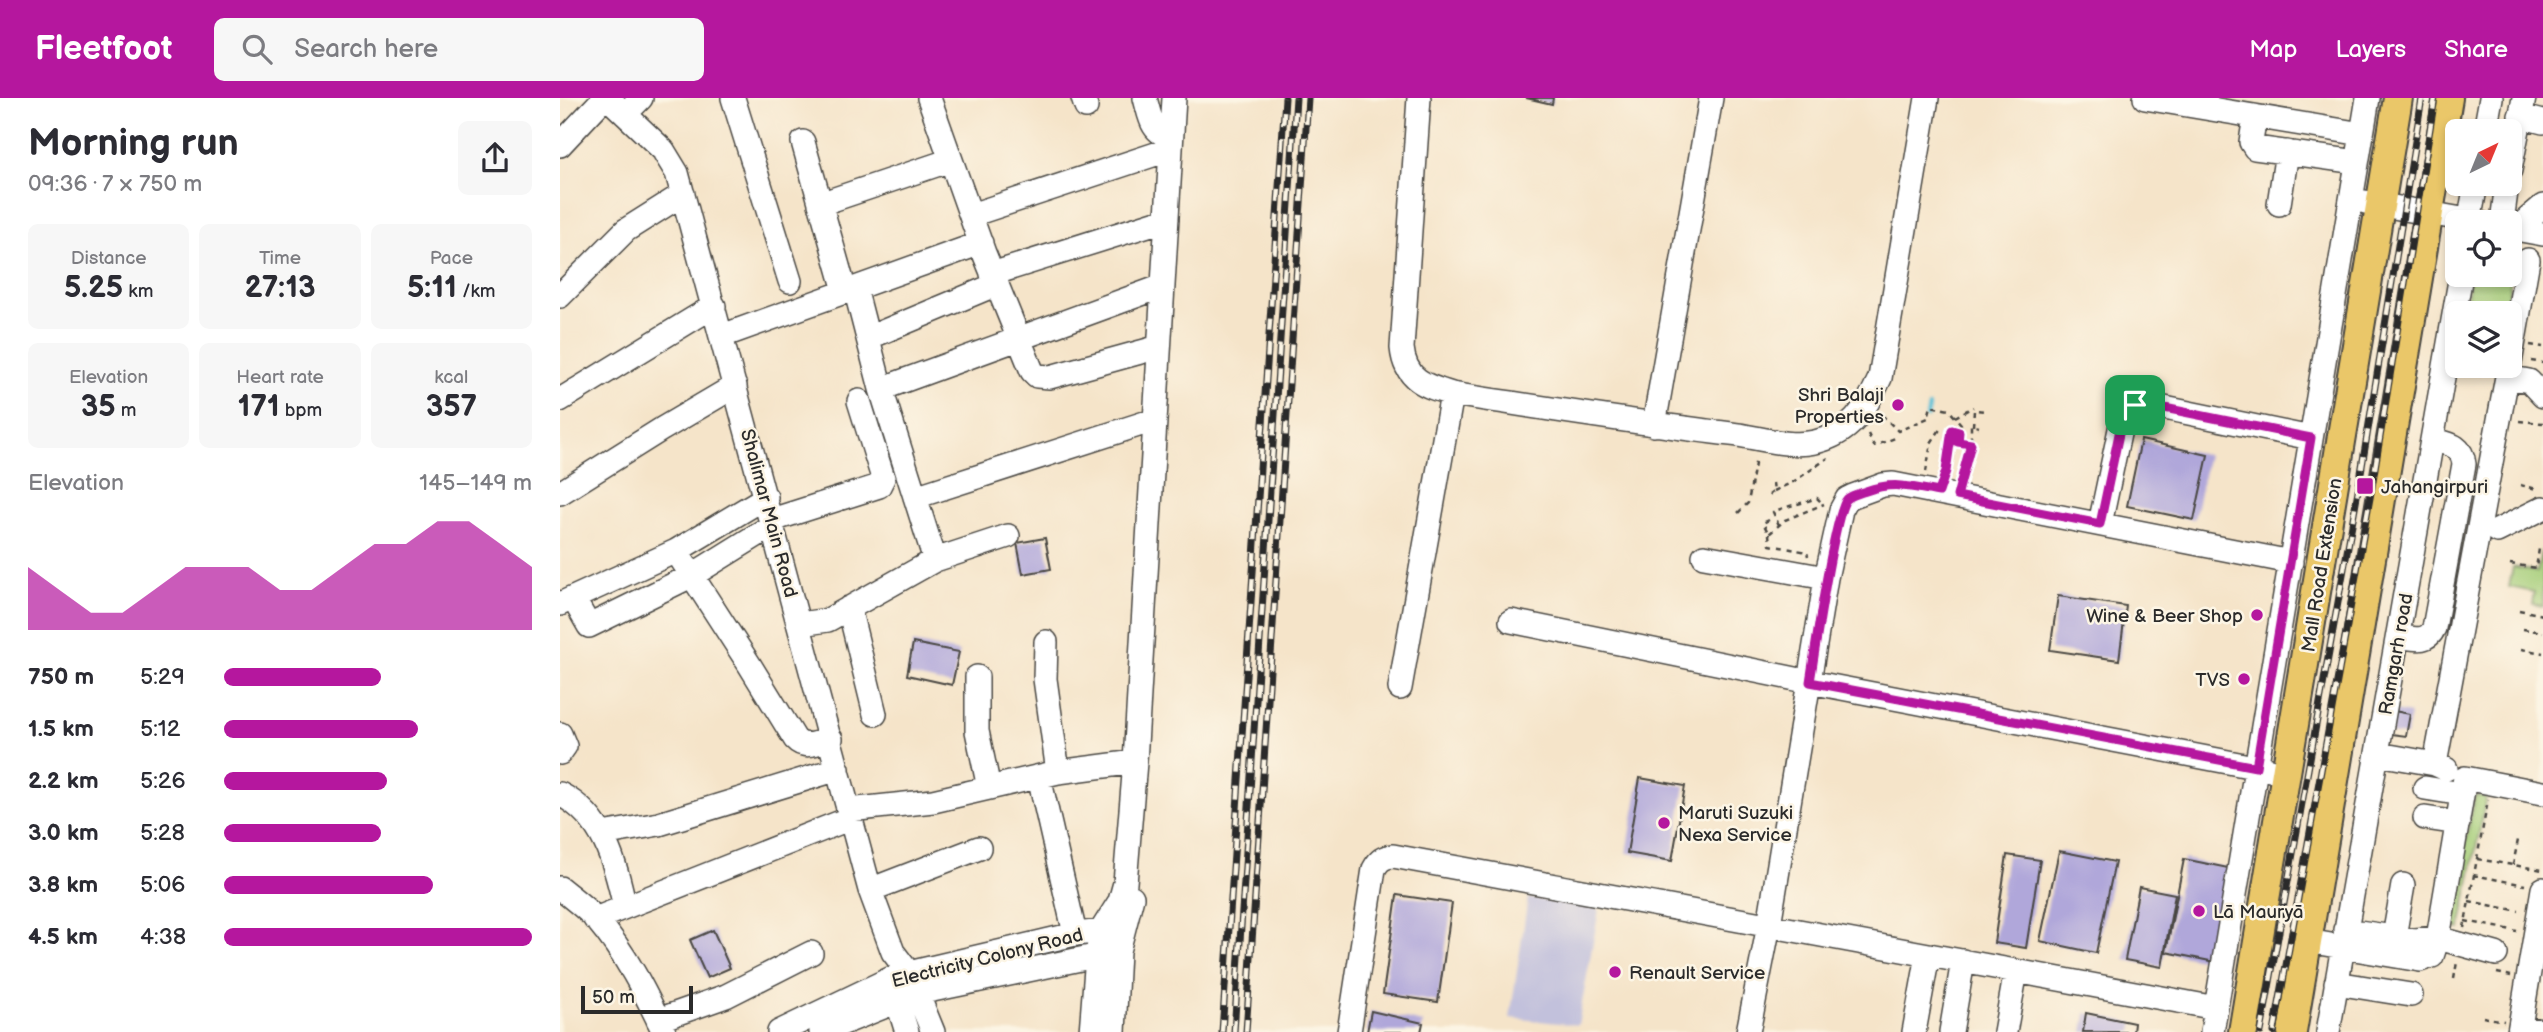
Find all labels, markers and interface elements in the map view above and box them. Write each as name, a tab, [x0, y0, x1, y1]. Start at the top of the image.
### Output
search box	[214, 18, 704, 81]
text: Fleetfoot	[35, 29, 172, 69]
icon: search	[238, 30, 276, 68]
text: Search here	[294, 34, 438, 65]
text: Map	[2249, 35, 2297, 64]
text: Layers	[2335, 35, 2406, 64]
text: Share	[2444, 35, 2508, 64]
north arrow	[2445, 119, 2522, 196]
map controls	[2445, 119, 2522, 378]
text: Morning run	[28, 121, 239, 166]
button: share	[458, 121, 532, 195]
text: 09:36 · 7 × 750 m	[28, 170, 202, 198]
button: locate	[2445, 210, 2522, 287]
text: Distance	[71, 247, 147, 270]
text: Time	[259, 247, 301, 270]
text: Pace	[430, 247, 473, 270]
text: 5.25	[64, 270, 123, 306]
text: 27:13	[244, 270, 316, 306]
text: 5:11	[407, 270, 457, 306]
text: km	[123, 280, 153, 303]
text: /km	[457, 280, 496, 303]
button: layers	[2445, 301, 2522, 378]
text: Elevation	[69, 366, 148, 389]
text: Heart rate	[236, 366, 324, 389]
text: kcal	[434, 366, 468, 389]
pin	[2105, 375, 2165, 435]
place label: Shri Balaji Properties	[1794, 384, 1884, 429]
icon: arrive	[2116, 386, 2154, 424]
text: 35	[81, 389, 116, 425]
text: 171	[238, 389, 280, 425]
text: 357	[426, 389, 477, 425]
marker: Shri Balaji Properties	[1890, 397, 1906, 413]
text: m	[116, 399, 137, 422]
text: bpm	[280, 399, 322, 422]
street label: Shalimar Main Road	[735, 427, 802, 600]
text: Elevation	[28, 469, 124, 497]
text: 145–149 m	[419, 469, 532, 497]
marker: Jahangirpuri	[2355, 476, 2375, 496]
place label: Jahangirpuri	[2381, 476, 2488, 499]
street label: Mall Road Extension	[2297, 477, 2348, 654]
street label: Ramgarh road	[2374, 592, 2418, 717]
place label: Wine & Beer Shop	[2086, 605, 2243, 628]
marker: Wine & Beer Shop	[2249, 607, 2265, 623]
text: 750 m	[28, 663, 94, 691]
text: 5:29	[140, 663, 185, 691]
place label: TVS	[2195, 669, 2230, 692]
marker: TVS	[2236, 671, 2252, 687]
text: 1.5 km	[28, 715, 94, 743]
text: 5:12	[140, 715, 180, 743]
text: 2.2 km	[28, 767, 99, 795]
text: 5:26	[140, 767, 185, 795]
place label: Maruti Suzuki Nexa Service	[1678, 802, 1793, 847]
marker: Maruti Suzuki Nexa Service	[1656, 815, 1672, 831]
text: 3.0 km	[28, 819, 99, 847]
text: 5:28	[140, 819, 185, 847]
text: 3.8 km	[28, 871, 98, 899]
text: 5:06	[140, 871, 185, 899]
place label: Lā Mauryā	[2213, 901, 2304, 924]
marker: Lā Mauryā	[2191, 903, 2207, 919]
text: 4.5 km	[28, 923, 98, 951]
text: 4:38	[140, 923, 186, 951]
street label: Electricity Colony Road	[889, 924, 1085, 993]
place label: Renault Service	[1629, 962, 1765, 985]
marker: Renault Service	[1607, 964, 1623, 980]
scale bar	[581, 983, 693, 1015]
text: 50 m	[592, 986, 635, 1009]

